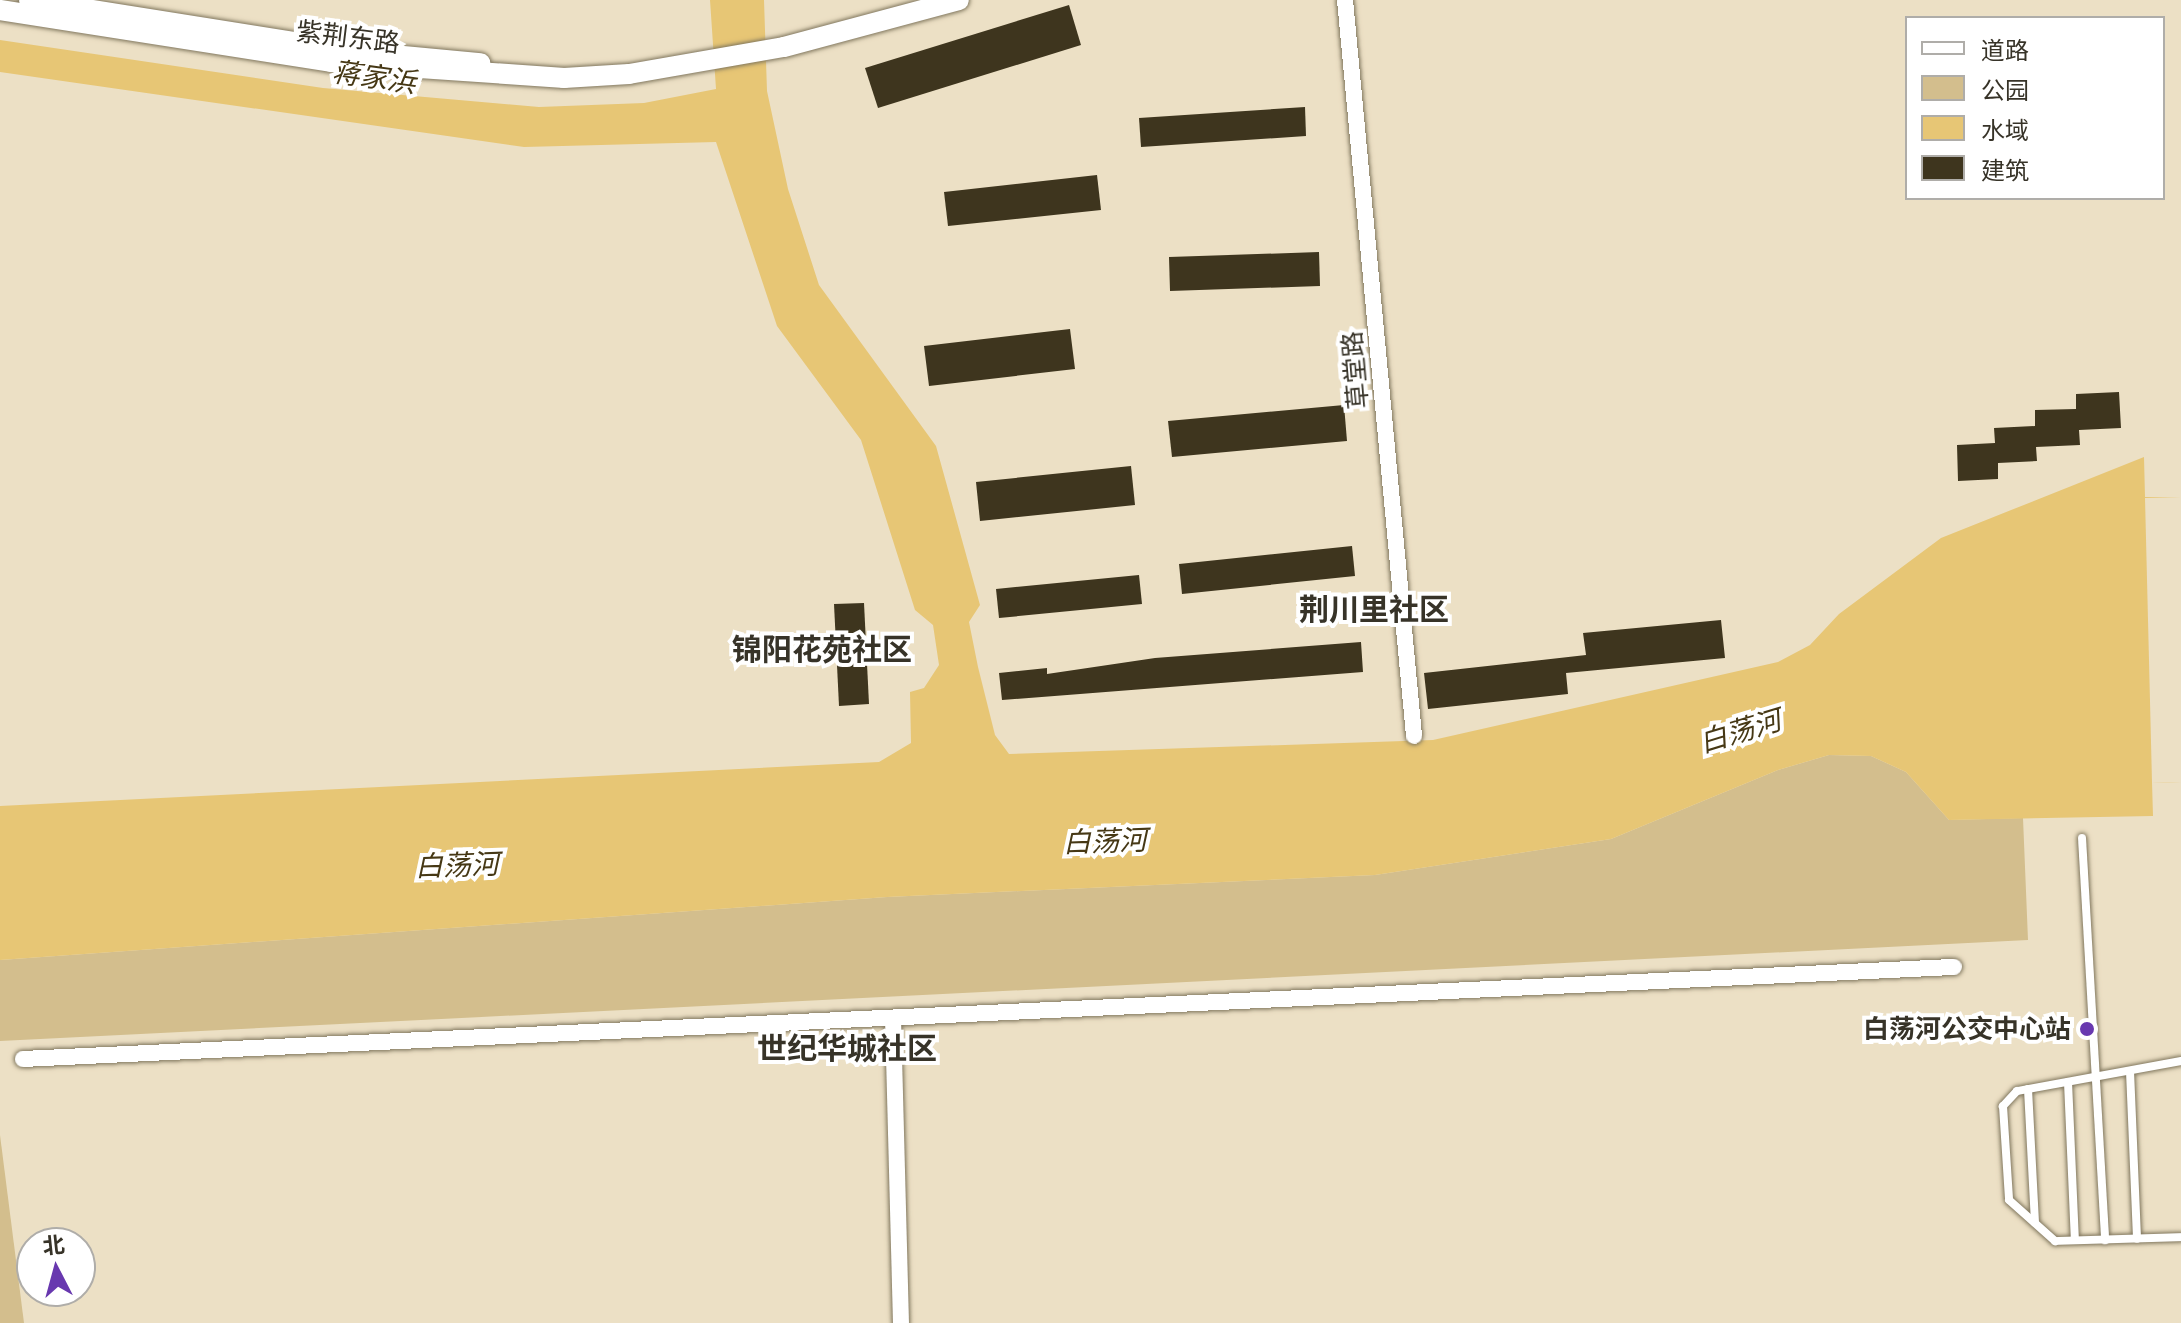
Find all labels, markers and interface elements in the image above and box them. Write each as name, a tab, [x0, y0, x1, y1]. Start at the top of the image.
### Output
street label: 紫荆东路	[294, 15, 402, 59]
legend	[1905, 16, 2165, 200]
text: 道路	[1981, 36, 2029, 64]
water label: 蒋家浜	[330, 55, 418, 99]
text: 公园	[1981, 76, 2029, 104]
text: 水域	[1981, 116, 2029, 144]
text: 建筑	[1981, 156, 2029, 184]
street label: 草堂路	[1336, 330, 1374, 410]
district label: 荆川里社区	[1299, 591, 1449, 627]
district label: 锦阳花苑社区	[732, 631, 912, 667]
water label: 白荡河	[1695, 703, 1785, 759]
water label: 白荡河	[1062, 823, 1148, 859]
water label: 白荡河	[414, 847, 500, 883]
place label: 白荡河公交中心站	[1863, 1013, 2071, 1045]
marker: 白荡河公交中心站	[2078, 1020, 2096, 1038]
district label: 世纪华城社区	[757, 1030, 937, 1066]
north arrow	[16, 1227, 96, 1307]
text: 北	[41, 1231, 66, 1259]

